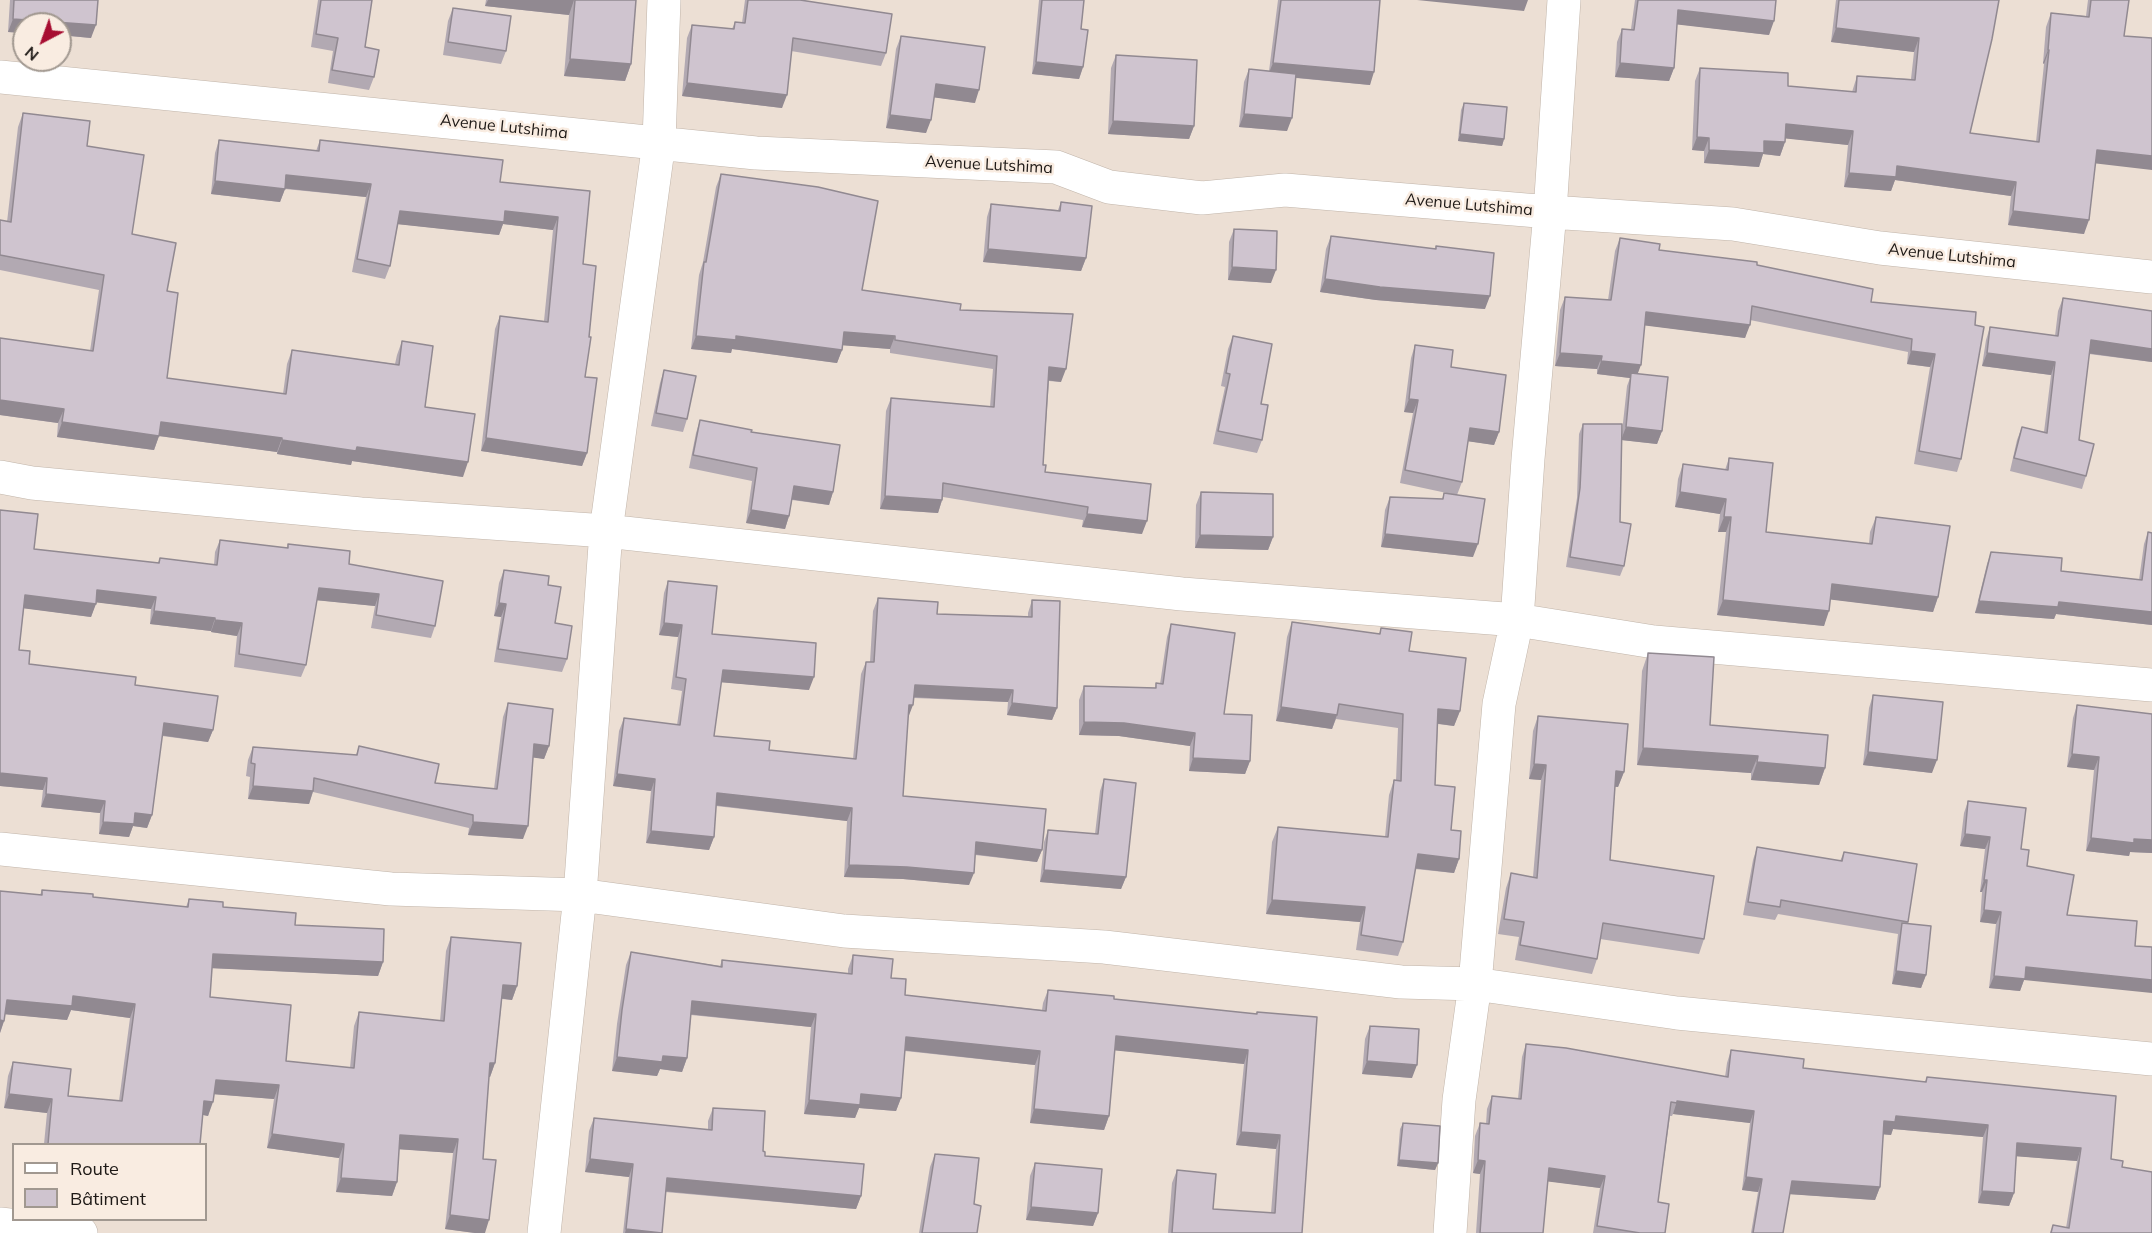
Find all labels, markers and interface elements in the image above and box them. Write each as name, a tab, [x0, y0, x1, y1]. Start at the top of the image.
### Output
north arrow	[12, 12, 72, 72]
text: N	[20, 43, 43, 66]
street label: Avenue Lutshima	[439, 111, 569, 143]
street label: Avenue Lutshima	[925, 152, 1053, 178]
street label: Avenue Lutshima	[1404, 190, 1534, 220]
street label: Avenue Lutshima	[1887, 240, 2017, 272]
legend	[12, 1143, 207, 1221]
text: Route	[70, 1157, 119, 1180]
text: Bâtiment	[70, 1187, 146, 1210]

